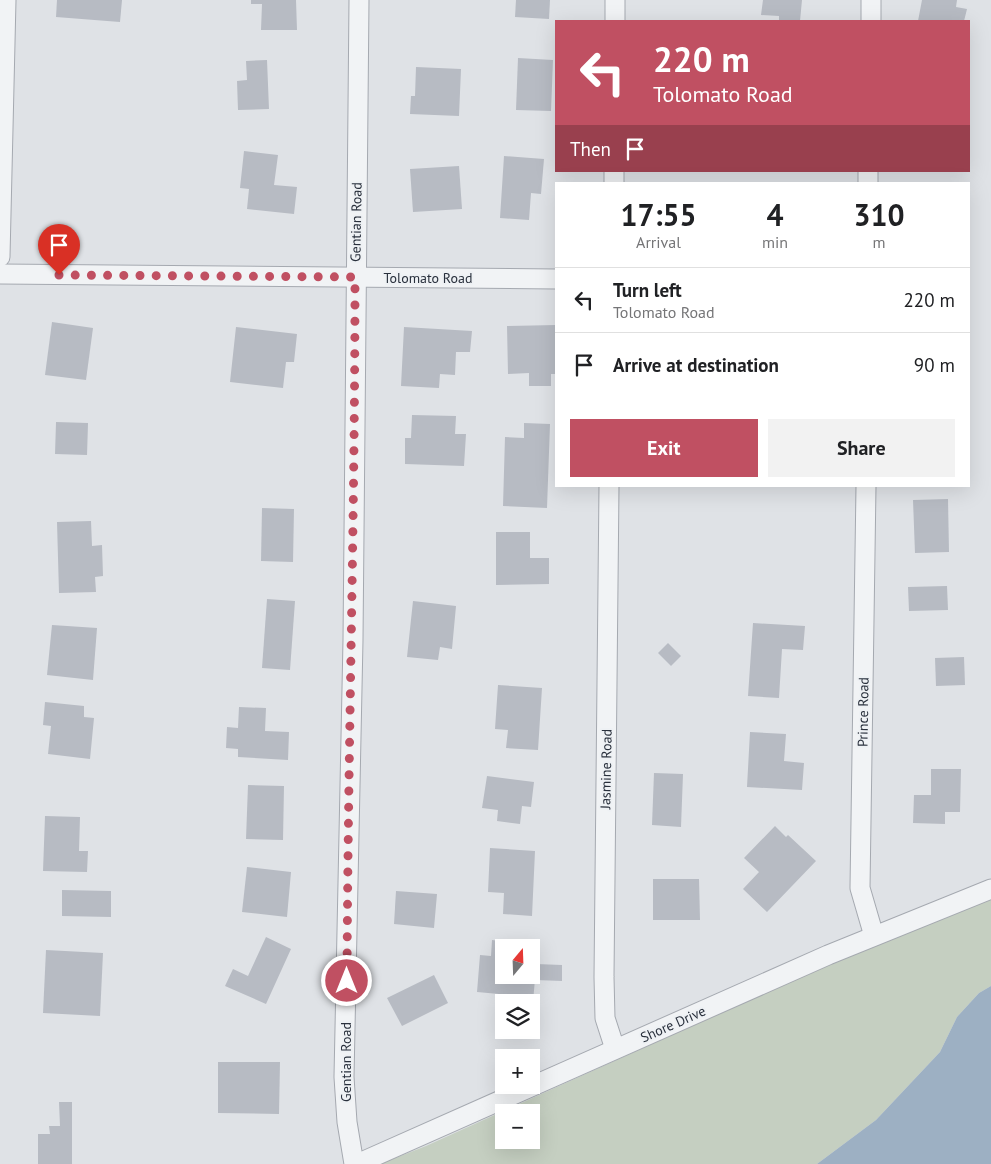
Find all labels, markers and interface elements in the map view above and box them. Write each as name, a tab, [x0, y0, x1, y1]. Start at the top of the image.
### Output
text: 220 m	[653, 36, 750, 82]
icon: left	[570, 40, 635, 105]
text: Tolomato Road	[653, 80, 793, 108]
icon: arrive	[621, 135, 649, 163]
text: Then	[570, 137, 611, 161]
street label: Gentian Road	[346, 182, 366, 262]
text: 17:55	[620, 195, 697, 234]
text: 4	[767, 195, 784, 234]
text: 310	[853, 195, 905, 234]
pin	[38, 224, 80, 275]
icon: arrive	[45, 231, 73, 259]
text: Arrival	[636, 232, 681, 252]
text: min	[762, 232, 788, 252]
text: m	[873, 232, 886, 252]
street label: Tolomato Road	[384, 269, 472, 287]
text: Turn left	[613, 278, 682, 302]
icon: left	[570, 286, 598, 314]
text: 220 m	[903, 288, 955, 312]
text: Tolomato Road	[613, 302, 715, 322]
icon: arrive	[570, 351, 598, 379]
text: Arrive at destination	[613, 353, 779, 377]
text: 90 m	[914, 353, 955, 377]
button: Exit	[570, 419, 758, 477]
button: Share	[768, 419, 955, 477]
street label: Prince Road	[853, 677, 873, 747]
street label: Jasmine Road	[596, 729, 616, 810]
north arrow	[495, 939, 540, 984]
map controls	[495, 939, 540, 1149]
position arrow	[320, 954, 372, 1006]
button: layers	[495, 994, 540, 1039]
street label: Shore Drive	[638, 1002, 708, 1046]
street label: Gentian Road	[337, 1022, 355, 1102]
button: +	[495, 1049, 540, 1094]
button: −	[495, 1104, 540, 1149]

